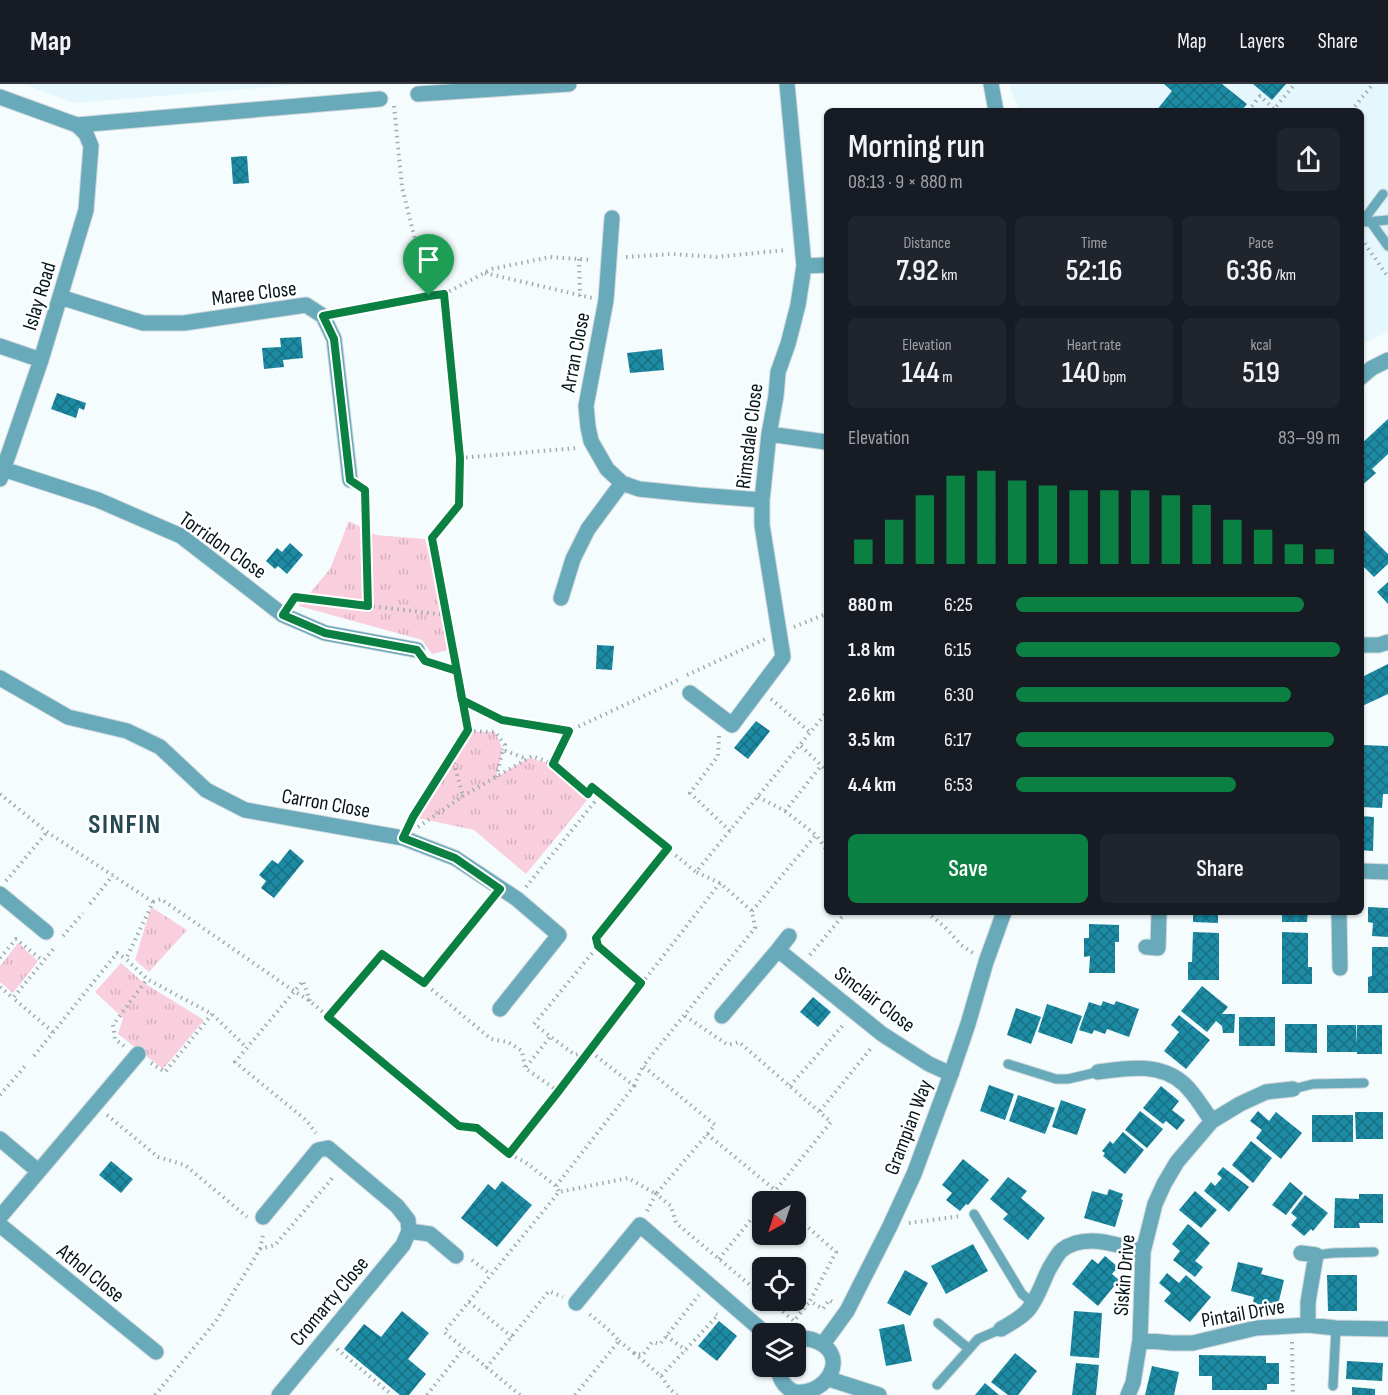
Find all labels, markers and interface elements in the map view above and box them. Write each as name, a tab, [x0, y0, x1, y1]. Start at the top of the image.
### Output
text: Map	[30, 25, 71, 58]
text: Map	[1177, 29, 1206, 54]
text: Layers	[1239, 29, 1285, 54]
text: Share	[1318, 29, 1358, 54]
text: Morning run	[848, 127, 985, 167]
button: share	[1277, 128, 1340, 191]
text: 08:13 · 9 × 880 m	[848, 170, 963, 194]
pin	[403, 234, 454, 296]
text: Distance	[903, 234, 951, 253]
text: Time	[1081, 234, 1107, 253]
text: Pace	[1248, 234, 1274, 253]
icon: arrive	[412, 243, 445, 276]
text: 7.92	[896, 253, 939, 289]
text: 52:16	[1066, 253, 1122, 289]
text: 6:36	[1226, 253, 1273, 289]
street label: Islay Road	[17, 259, 62, 333]
text: km	[939, 266, 958, 285]
text: /km	[1273, 266, 1296, 285]
street label: Maree Close	[210, 276, 298, 311]
street label: Arran Close	[555, 310, 595, 395]
text: Elevation	[902, 336, 952, 355]
text: Heart rate	[1067, 336, 1121, 355]
text: kcal	[1250, 336, 1272, 355]
text: 144	[901, 355, 940, 391]
text: 140	[1062, 355, 1100, 391]
text: 519	[1242, 355, 1280, 391]
text: m	[940, 368, 953, 387]
text: bpm	[1100, 368, 1126, 387]
street label: Rimsdale Close	[731, 382, 768, 490]
text: Elevation	[848, 426, 910, 450]
text: 83–99 m	[1278, 426, 1340, 450]
street label: Torridon Close	[174, 506, 271, 584]
text: 880 m	[848, 593, 893, 617]
text: 6:25	[944, 593, 973, 617]
text: 1.8 km	[848, 638, 895, 662]
text: 6:15	[944, 638, 972, 662]
text: 2.6 km	[848, 683, 895, 707]
text: 6:30	[944, 683, 974, 707]
text: 3.5 km	[848, 728, 895, 752]
text: 6:17	[944, 728, 972, 752]
text: 4.4 km	[848, 773, 896, 797]
text: 6:53	[944, 773, 973, 797]
street label: Carron Close	[280, 783, 372, 824]
district label: SINFIN	[88, 809, 162, 841]
button: Save	[848, 834, 1088, 903]
button: Share	[1100, 834, 1340, 903]
street label: Sinclair Close	[830, 961, 920, 1038]
street label: Grampian Way	[879, 1076, 938, 1178]
north arrow	[752, 1191, 806, 1245]
map controls	[752, 1191, 806, 1377]
street label: Siskin Drive	[1109, 1233, 1140, 1317]
street label: Athol Close	[51, 1238, 129, 1308]
street label: Cromarty Close	[285, 1252, 374, 1351]
button: locate	[752, 1257, 806, 1311]
street label: Pintail Drive	[1200, 1294, 1287, 1333]
button: layers	[752, 1323, 806, 1377]

